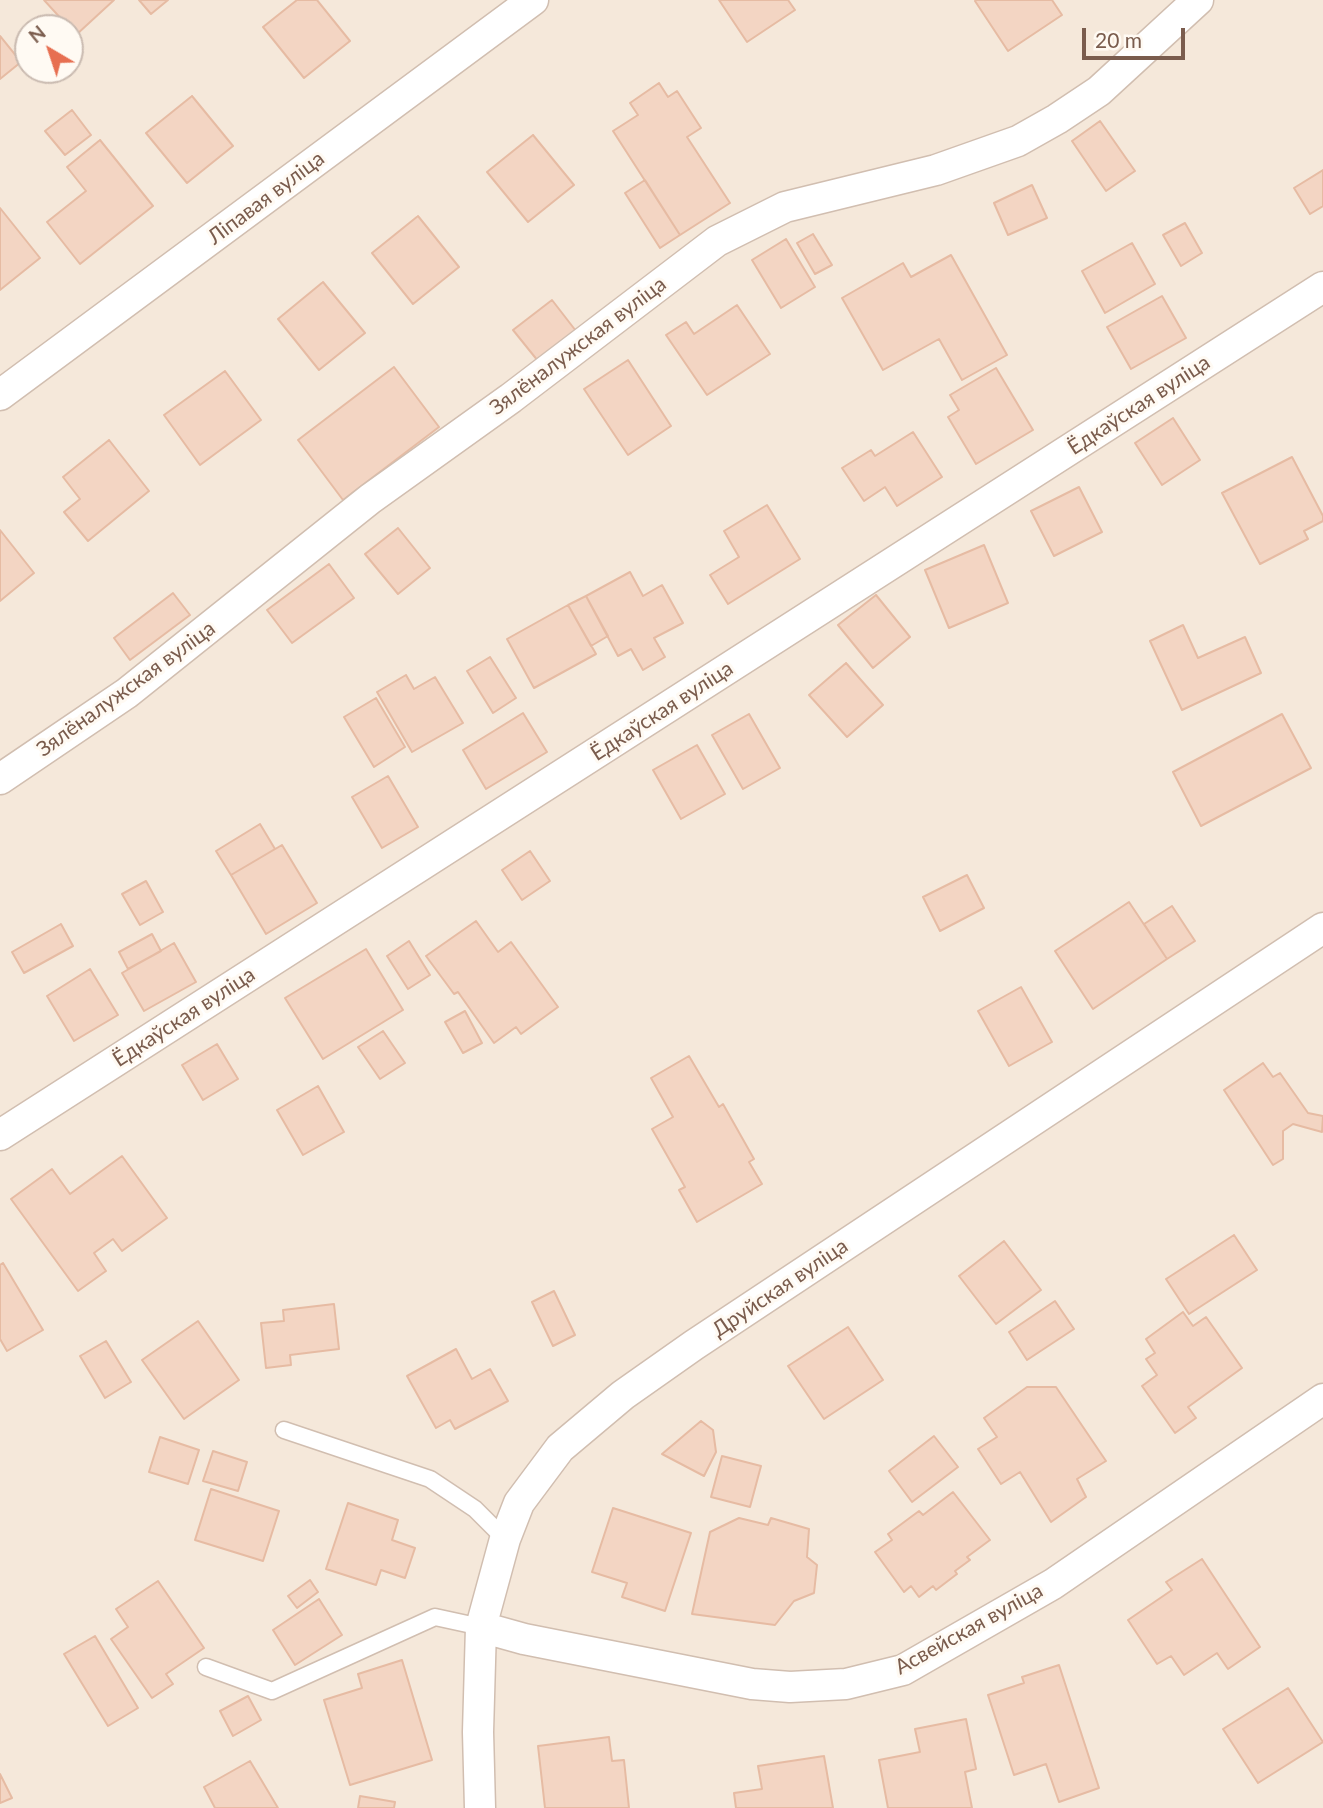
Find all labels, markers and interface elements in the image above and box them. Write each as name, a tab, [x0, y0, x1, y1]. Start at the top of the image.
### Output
north arrow	[14, 14, 84, 84]
scale bar	[1085, 14, 1188, 58]
text: N	[24, 20, 50, 47]
text: 20 m	[1095, 27, 1142, 52]
street label: Ліпавая вуліца	[203, 146, 329, 250]
street label: Зялёналужская вуліца	[485, 271, 671, 421]
street label: Ёдкаўская вуліца	[1063, 350, 1215, 460]
street label: Зялёналужская вуліца	[32, 616, 220, 762]
street label: Ёдкаўская вуліца	[586, 656, 738, 766]
street label: Ёдкаўская вуліца	[108, 962, 260, 1072]
street label: Друйская вуліца	[707, 1233, 853, 1343]
street label: Асвейская вуліца	[891, 1578, 1047, 1680]

